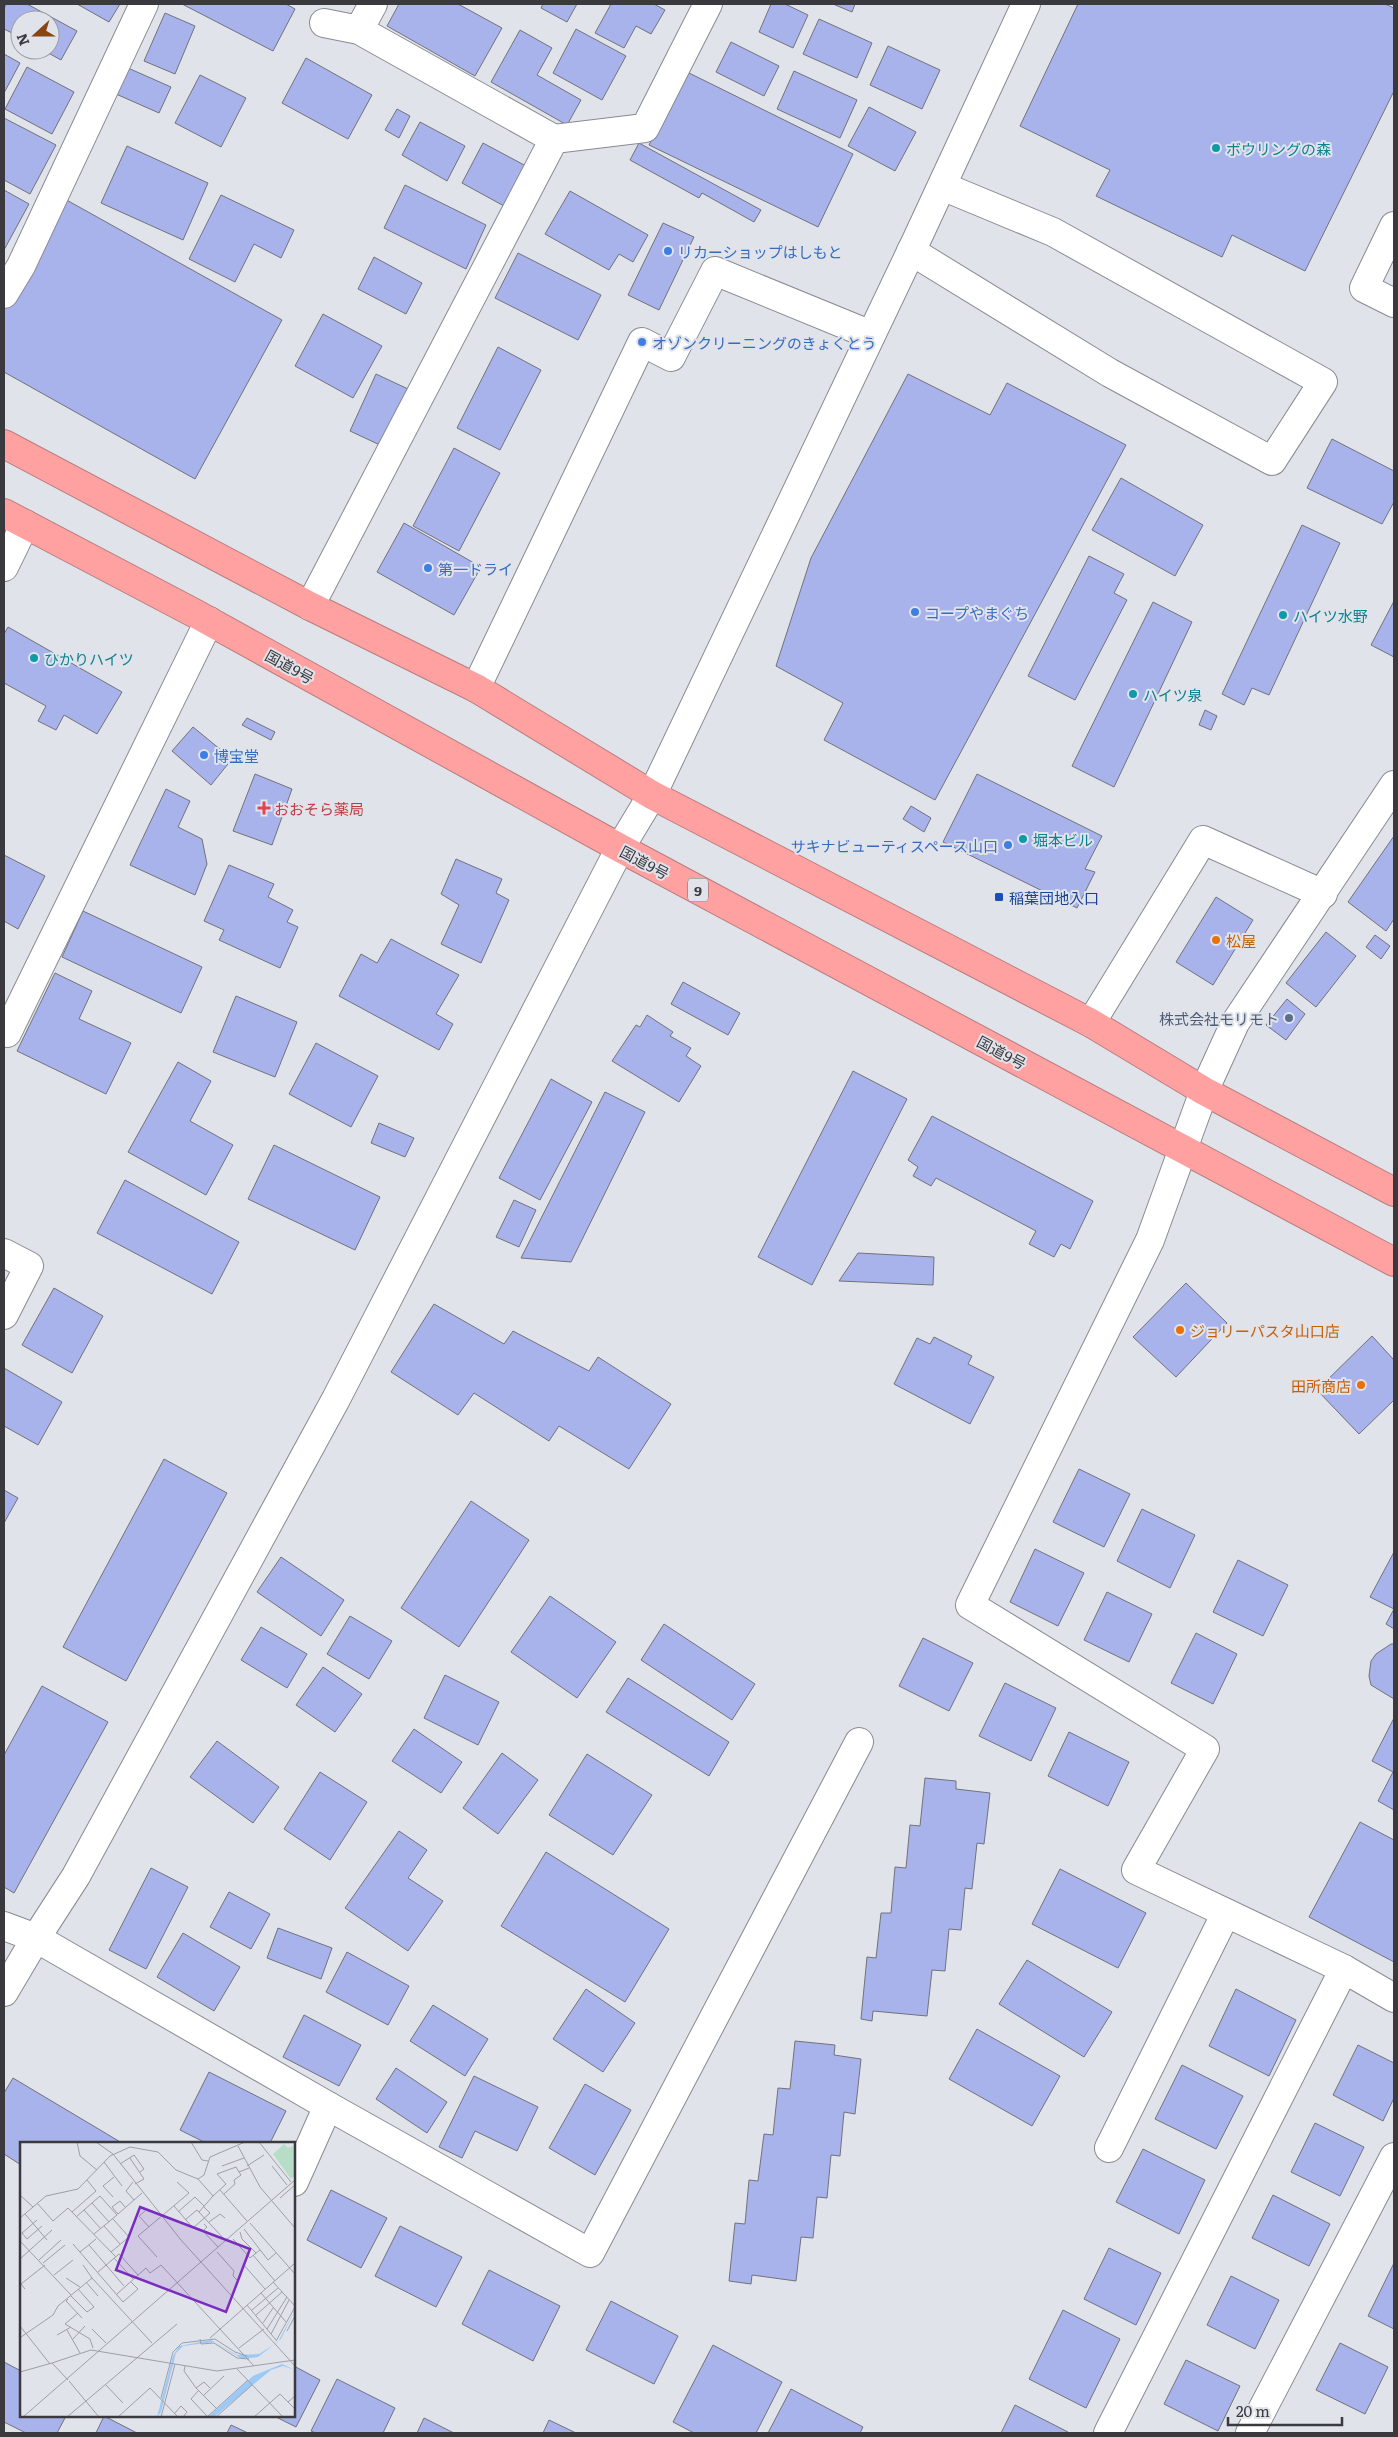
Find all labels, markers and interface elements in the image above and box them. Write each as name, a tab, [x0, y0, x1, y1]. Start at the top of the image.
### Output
north arrow	[10, 10, 60, 60]
text: N	[10, 31, 33, 49]
place label: ボウリングの森	[1226, 137, 1331, 160]
marker: ボウリングの森	[1210, 142, 1222, 154]
place label: リカーショップはしもと	[678, 240, 842, 263]
marker: リカーショップはしもと	[662, 245, 674, 257]
place label: オゾンクリーニングのきょくとう	[652, 331, 877, 354]
marker: オゾンクリーニングのきょくとう	[636, 336, 648, 348]
place label: 第一ドライ	[438, 557, 513, 580]
marker: 第一ドライ	[422, 562, 434, 574]
place label: コープやまぐち	[925, 601, 1029, 624]
place label: ハイツ水野	[1293, 604, 1368, 627]
marker: コープやまぐち	[909, 606, 921, 618]
marker: ハイツ水野	[1277, 609, 1289, 621]
street label: 国道9号	[261, 643, 319, 689]
place label: ひかりハイツ	[44, 647, 134, 670]
marker: ひかりハイツ	[28, 652, 40, 664]
place label: ハイツ泉	[1143, 683, 1203, 706]
marker: ハイツ泉	[1127, 688, 1139, 700]
place label: 博宝堂	[214, 744, 259, 767]
marker: 博宝堂	[198, 749, 210, 761]
place label: おおそら薬局	[274, 797, 364, 820]
marker: おおそら薬局	[258, 802, 270, 814]
place label: 堀本ビル	[1033, 828, 1093, 851]
marker: 堀本ビル	[1017, 833, 1029, 845]
place label: サキナビューティスペース山口	[791, 834, 998, 857]
street label: 国道9号	[616, 839, 674, 885]
marker: サキナビューティスペース山口	[1002, 839, 1014, 851]
road number: 9	[688, 878, 708, 902]
place label: 稲葉団地入口	[1009, 886, 1099, 909]
marker: 稲葉団地入口	[993, 891, 1005, 903]
place label: 松屋	[1226, 929, 1256, 952]
marker: 松屋	[1210, 934, 1222, 946]
place label: 株式会社モリモト	[1159, 1007, 1279, 1030]
marker: 株式会社モリモト	[1283, 1012, 1295, 1024]
street label: 国道9号	[973, 1029, 1031, 1075]
place label: ジョリーパスタ山口店	[1190, 1319, 1340, 1342]
marker: ジョリーパスタ山口店	[1174, 1324, 1186, 1336]
place label: 田所商店	[1291, 1374, 1351, 1397]
marker: 田所商店	[1355, 1379, 1367, 1391]
inset map	[20, 2142, 295, 2417]
scale bar	[1228, 2394, 1342, 2426]
text: 20 m	[1236, 2399, 1270, 2422]

